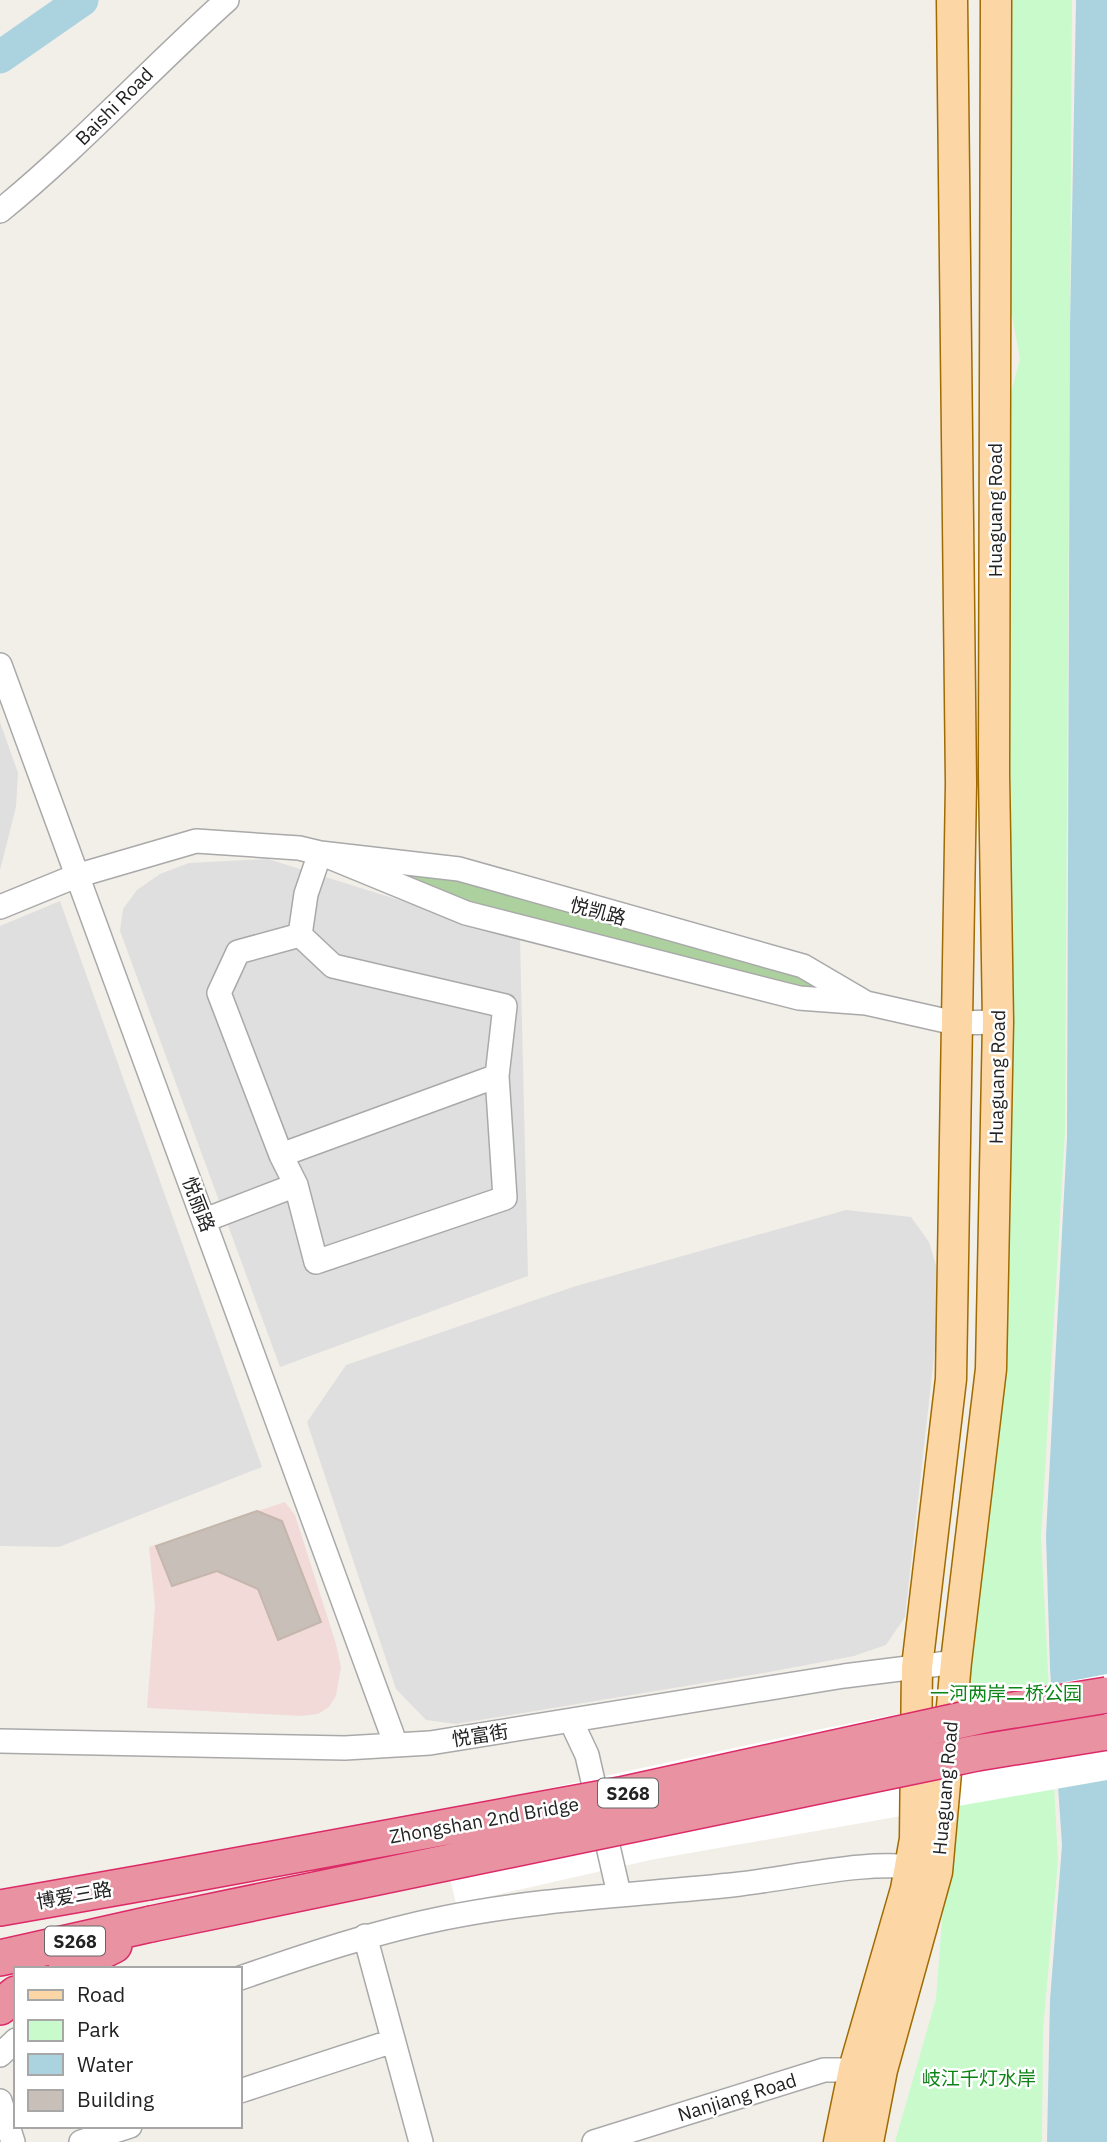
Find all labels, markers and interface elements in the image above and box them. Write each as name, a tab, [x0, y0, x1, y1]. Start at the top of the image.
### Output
street label: Baishi Road	[70, 62, 158, 150]
street label: Huaguang Road	[983, 443, 1007, 577]
street label: 悦凯路	[567, 892, 629, 930]
street label: Huaguang Road	[984, 1010, 1010, 1144]
street label: 悦丽路	[178, 1173, 220, 1235]
park label: 一河两岸二桥公园	[930, 1681, 1082, 1705]
street label: 悦富街	[450, 1719, 510, 1751]
street label: Huaguang Road	[927, 1720, 963, 1856]
road number: S268	[598, 1778, 658, 1808]
street label: Zhongshan 2nd Bridge	[387, 1792, 581, 1848]
street label: 博爱三路	[34, 1877, 114, 1913]
road number: S268	[45, 1926, 105, 1955]
legend	[14, 1967, 242, 2128]
text: Road	[77, 1980, 125, 2008]
text: Park	[77, 2015, 120, 2043]
text: Water	[77, 2050, 134, 2078]
park label: 岐江千灯水岸	[922, 2066, 1036, 2090]
street label: Nanjiang Road	[675, 2068, 799, 2126]
text: Building	[77, 2085, 154, 2113]

